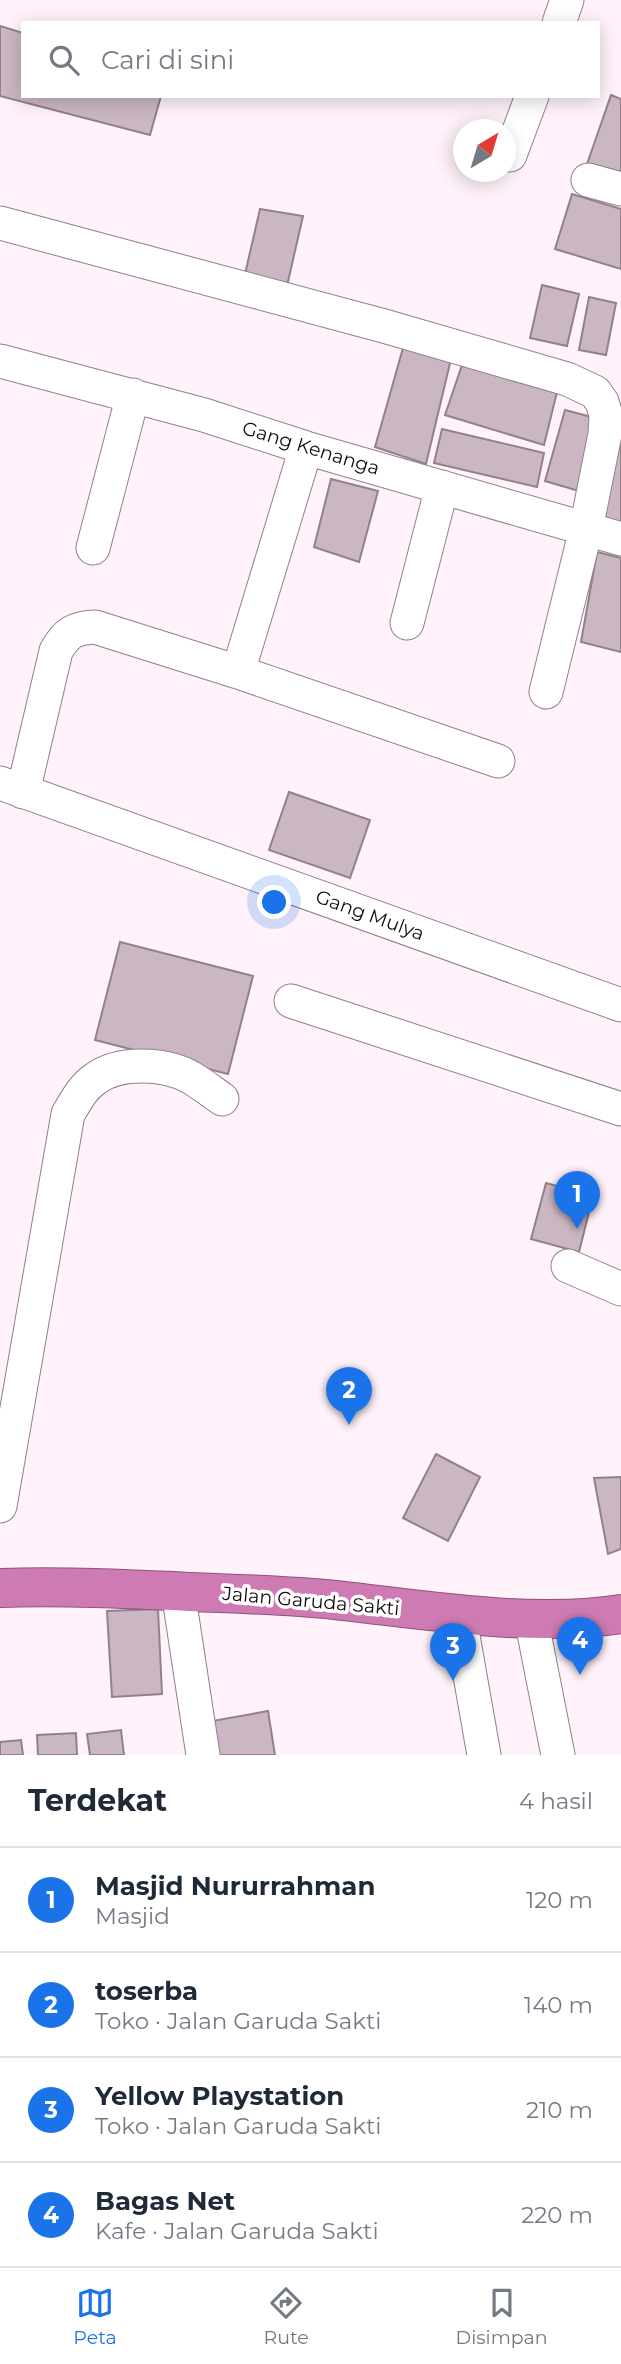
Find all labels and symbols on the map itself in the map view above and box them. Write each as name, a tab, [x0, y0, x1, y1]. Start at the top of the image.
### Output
north arrow	[453, 119, 516, 182]
street label: Gang Kenanga	[240, 416, 382, 480]
your location	[257, 885, 291, 919]
street label: Gang Mulya	[313, 885, 427, 945]
pin: 1	[554, 1171, 600, 1229]
pin: 2	[326, 1367, 372, 1425]
street label: Jalan Garuda Sakti	[221, 1582, 400, 1620]
pin: 4	[557, 1617, 603, 1675]
pin: 3	[430, 1623, 476, 1681]

